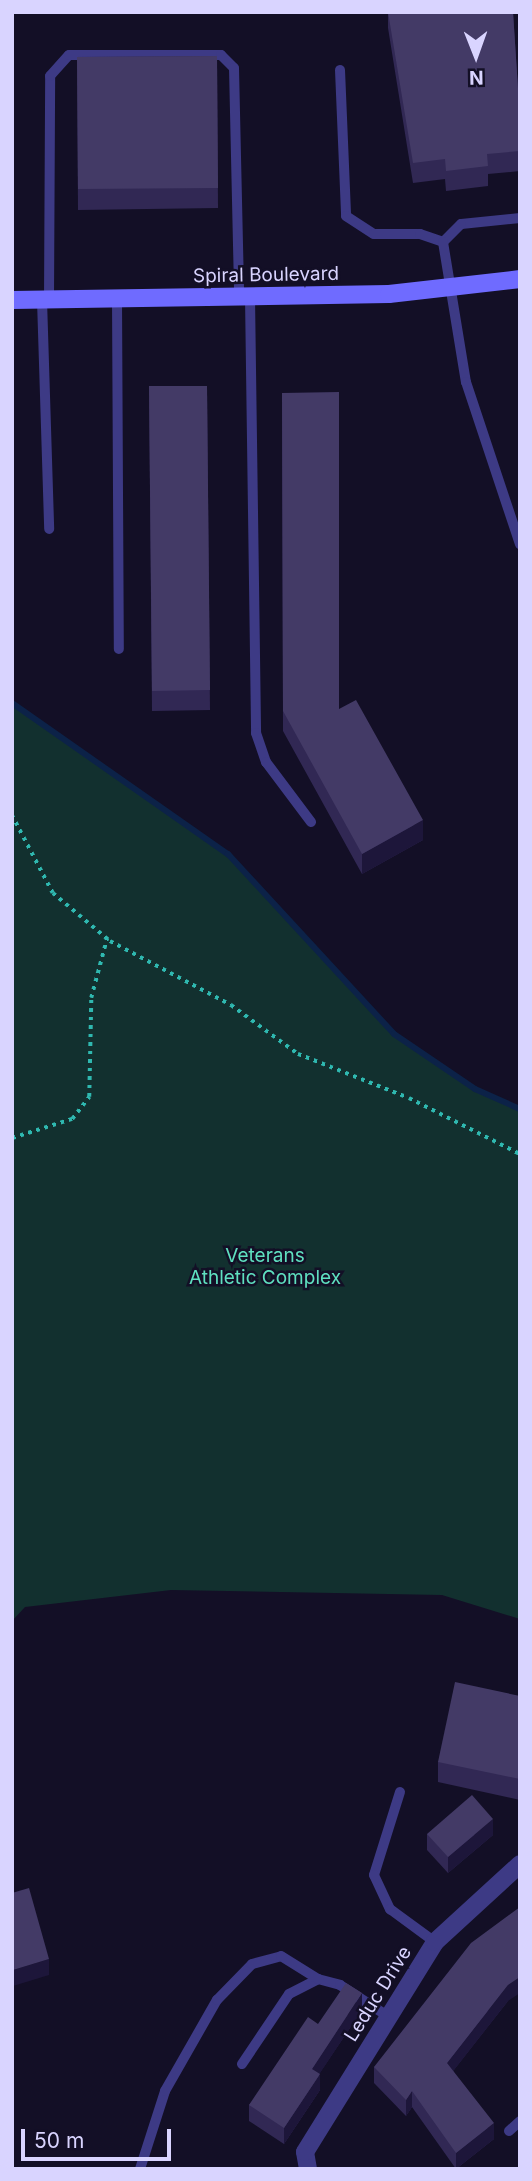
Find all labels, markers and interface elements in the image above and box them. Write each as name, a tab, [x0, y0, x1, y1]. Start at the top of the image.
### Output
north arrow	[441, 21, 511, 91]
text: N	[469, 66, 484, 89]
street label: Spiral Boulevard	[193, 262, 339, 288]
park label: Veterans Athletic Complex	[189, 1245, 341, 1289]
street label: Leduc Drive	[340, 1942, 416, 2046]
scale bar	[24, 2114, 175, 2158]
text: 50 m	[34, 2128, 84, 2153]

